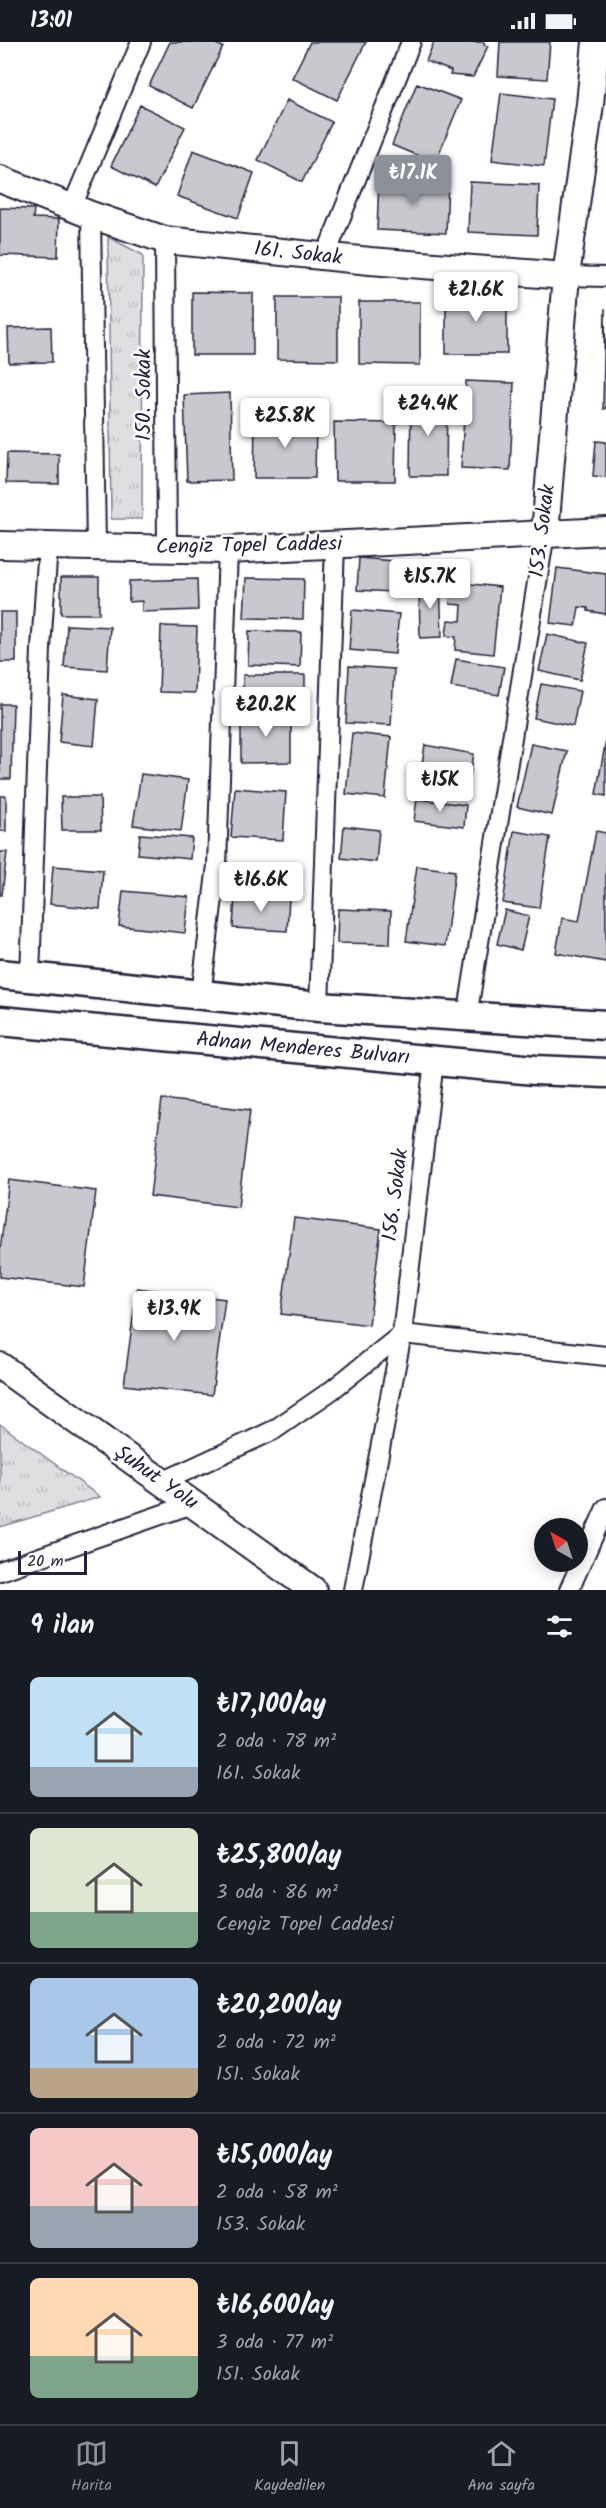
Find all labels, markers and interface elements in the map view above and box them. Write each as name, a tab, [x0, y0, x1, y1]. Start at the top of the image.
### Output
text: 13:01	[30, 4, 72, 39]
pin: ₺17.1K	[364, 155, 462, 206]
text: ₺17.1K	[388, 158, 438, 190]
street label: 161. Sokak	[252, 233, 344, 275]
pin: ₺21.6K	[427, 272, 525, 323]
text: ₺21.6K	[448, 275, 504, 307]
street label: 150. Sokak	[128, 349, 161, 441]
pin: ₺24.4K	[379, 386, 477, 437]
text: ₺24.4K	[397, 389, 459, 421]
pin: ₺25.8K	[236, 398, 334, 449]
text: ₺25.8K	[254, 401, 316, 433]
street label: 153. Sokak	[521, 482, 565, 579]
street label: Cengiz Topel Caddesi	[156, 528, 343, 564]
pin: ₺15.7K	[381, 559, 479, 610]
text: ₺15.7K	[403, 562, 457, 594]
pin: ₺20.2K	[217, 687, 315, 738]
text: ₺20.2K	[235, 690, 297, 722]
pin: ₺15K	[404, 762, 476, 813]
text: ₺15K	[420, 765, 460, 797]
pin: ₺16.6K	[212, 862, 310, 913]
text: ₺16.6K	[233, 865, 289, 897]
street label: Adnan Menderes Bulvarı	[195, 1023, 411, 1075]
street label: 156. Sokak	[374, 1147, 418, 1243]
pin: ₺13.9K	[125, 1291, 223, 1342]
text: ₺13.9K	[147, 1294, 201, 1326]
street label: Şuhut Yolu	[107, 1437, 205, 1519]
north arrow	[534, 1518, 588, 1572]
map controls	[534, 1518, 588, 1572]
scale bar	[18, 1548, 87, 1576]
text: 20 m	[27, 1549, 63, 1574]
text: 9 ilan	[30, 1605, 95, 1647]
icon: filters	[543, 1610, 576, 1643]
text: ₺17,100/ay	[216, 1684, 326, 1726]
icon: home	[78, 1701, 150, 1773]
text: 2 oda · 78 m²	[216, 1726, 336, 1758]
text: 161. Sokak	[216, 1758, 300, 1790]
text: ₺25,800/ay	[216, 1835, 342, 1877]
icon: home	[78, 1852, 150, 1924]
text: 3 oda · 86 m²	[216, 1877, 338, 1909]
text: Cengiz Topel Caddesi	[216, 1909, 394, 1941]
text: ₺20,200/ay	[216, 1985, 342, 2027]
icon: home	[78, 2002, 150, 2074]
text: 2 oda · 72 m²	[216, 2027, 336, 2059]
text: 151. Sokak	[216, 2059, 300, 2091]
text: ₺15,000/ay	[216, 2135, 332, 2177]
icon: home	[78, 2152, 150, 2224]
text: 2 oda · 58 m²	[216, 2177, 338, 2209]
text: 153. Sokak	[216, 2209, 305, 2241]
text: ₺16,600/ay	[216, 2285, 334, 2327]
icon: home	[78, 2302, 150, 2374]
text: 3 oda · 77 m²	[216, 2327, 333, 2359]
text: 151. Sokak	[216, 2359, 300, 2391]
tab: Harita	[71, 2437, 112, 2498]
tab: Kaydedilen	[254, 2437, 325, 2498]
tab: Ana sayfa	[467, 2437, 535, 2498]

